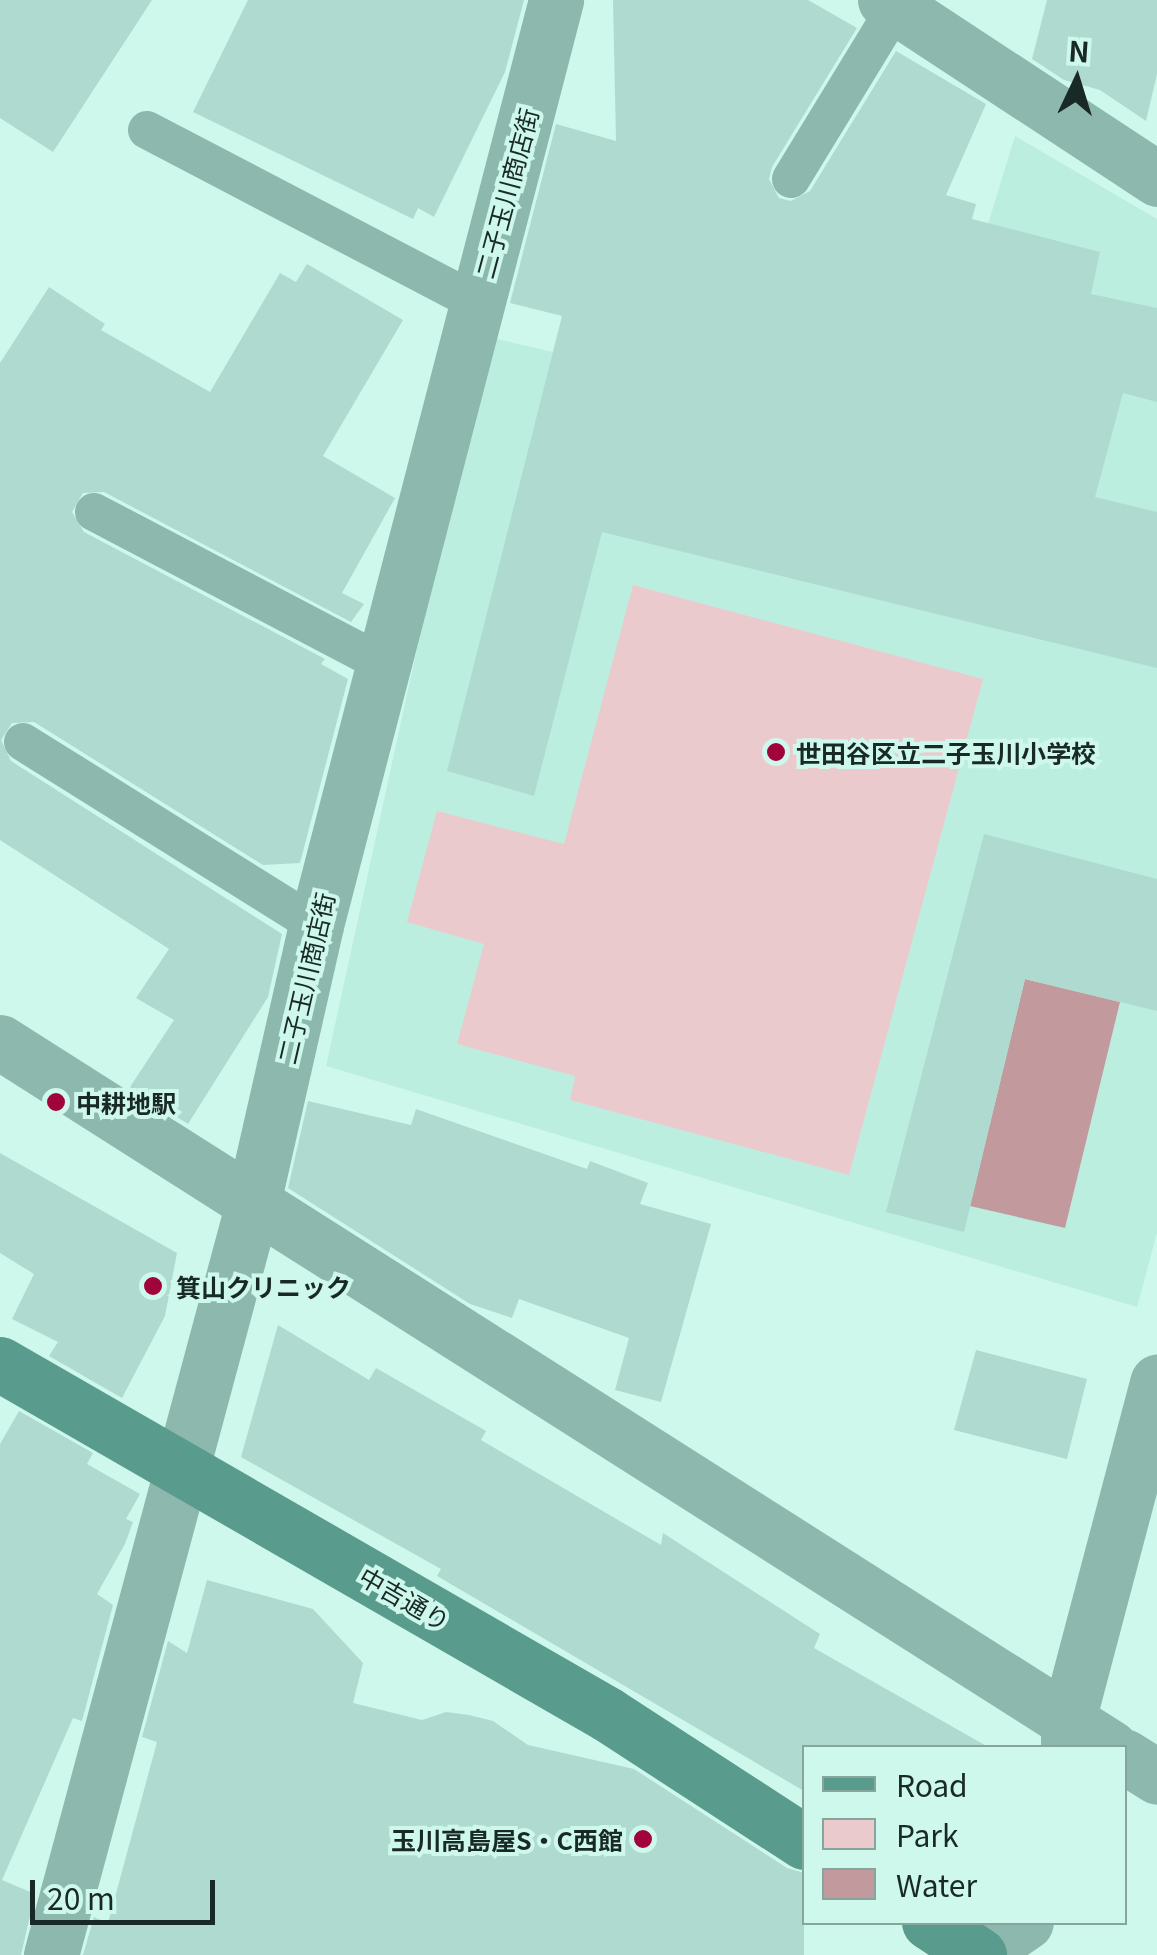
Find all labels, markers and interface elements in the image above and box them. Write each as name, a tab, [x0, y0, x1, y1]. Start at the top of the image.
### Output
text: N	[1067, 29, 1091, 71]
north arrow	[1027, 30, 1127, 130]
street label: 二子玉川商店街	[469, 105, 543, 281]
place label: 世田谷区立二子玉川小学校	[796, 737, 1096, 767]
marker: 世田谷区立二子玉川小学校	[765, 741, 787, 763]
street label: 二子玉川商店街	[271, 889, 339, 1067]
place label: 中耕地駅	[76, 1087, 176, 1117]
marker: 中耕地駅	[45, 1091, 67, 1113]
place label: 箕山クリニック	[176, 1271, 351, 1301]
marker: 箕山クリニック	[140, 1273, 166, 1299]
street label: 中吉通り	[354, 1560, 456, 1636]
legend	[802, 1745, 1127, 1925]
text: Road	[896, 1762, 968, 1806]
text: Park	[896, 1812, 959, 1856]
place label: 玉川高島屋S・C西館	[391, 1824, 623, 1854]
marker: 玉川高島屋S・C西館	[632, 1828, 654, 1850]
scale bar	[35, 1860, 220, 1922]
text: Water	[896, 1862, 977, 1906]
text: 20 m	[47, 1875, 115, 1919]

